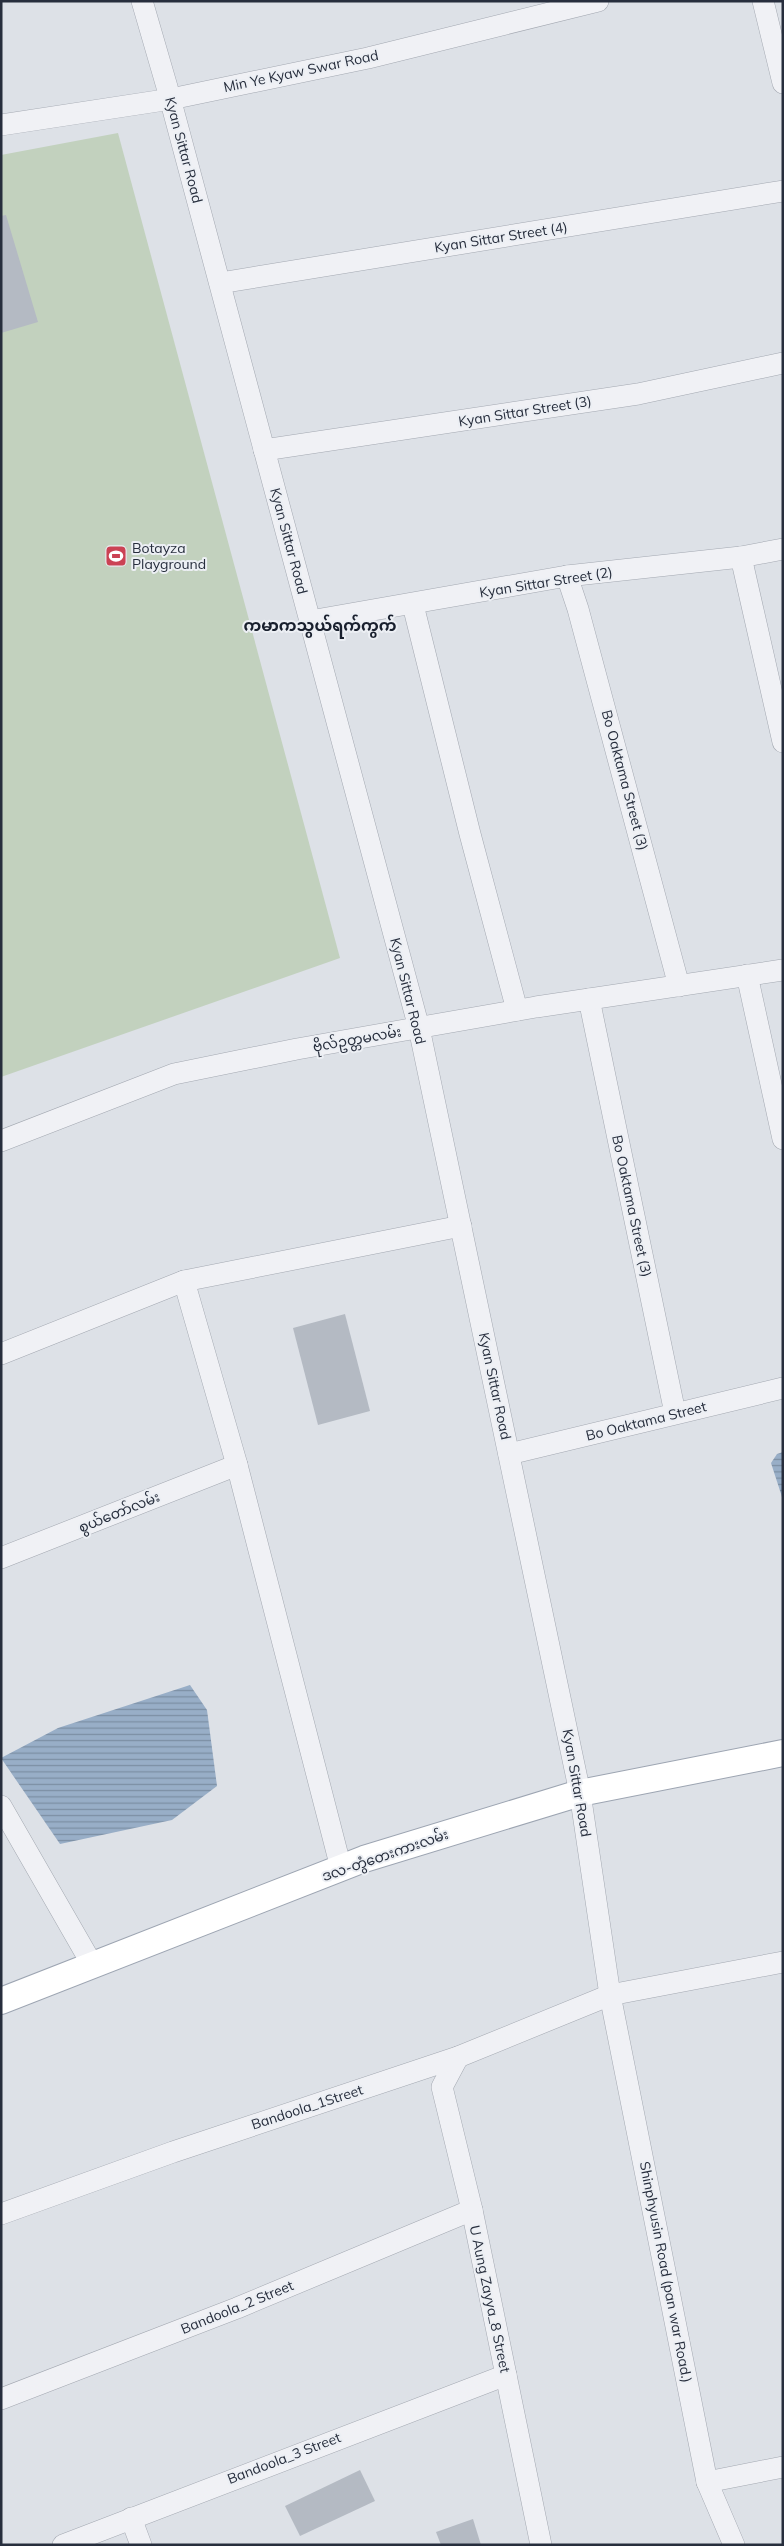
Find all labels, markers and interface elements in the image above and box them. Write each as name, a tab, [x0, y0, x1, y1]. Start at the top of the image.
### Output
street label: Min Ye Kyaw Swar Road	[222, 46, 380, 96]
street label: Kyan Sittar Road	[161, 95, 207, 205]
street label: Kyan Sittar Street (4)	[433, 218, 569, 256]
street label: Kyan Sittar Street (3)	[457, 392, 593, 430]
street label: Kyan Sittar Road	[266, 486, 312, 596]
place label: Botayza Playground	[132, 539, 206, 573]
sports icon: Botayza Playground	[104, 544, 128, 568]
street label: Kyan Sittar Street (2)	[478, 563, 614, 601]
district label: ကမာကသွယ်ရက်ကွက်	[243, 614, 397, 639]
street label: Bo Oaktama Street (3)	[598, 708, 652, 852]
street label: Kyan Sittar Road	[386, 936, 430, 1046]
street label: ဗိုလ်ဥတ္တမလမ်း	[311, 1021, 403, 1059]
street label: Bo Oaktama Street (3)	[608, 1133, 656, 1279]
street label: Kyan Sittar Road	[475, 1331, 515, 1441]
street label: Bo Oaktama Street	[584, 1397, 708, 1445]
street label: စွယ်တော်လမ်း	[75, 1487, 163, 1538]
street label: Kyan Sittar Road	[559, 1728, 595, 1838]
street label: ဒလ-တွံတေးကားလမ်း	[319, 1824, 451, 1887]
street label: Bandoola_1Street	[249, 2080, 365, 2134]
street label: Shinphyusin Road (pan war Road.)	[636, 2160, 696, 2384]
street label: U Aung Zayya_8 Street	[466, 2224, 514, 2374]
street label: Bandoola_2 Street	[178, 2276, 296, 2338]
street label: Bandoola_3 Street	[225, 2428, 343, 2488]

